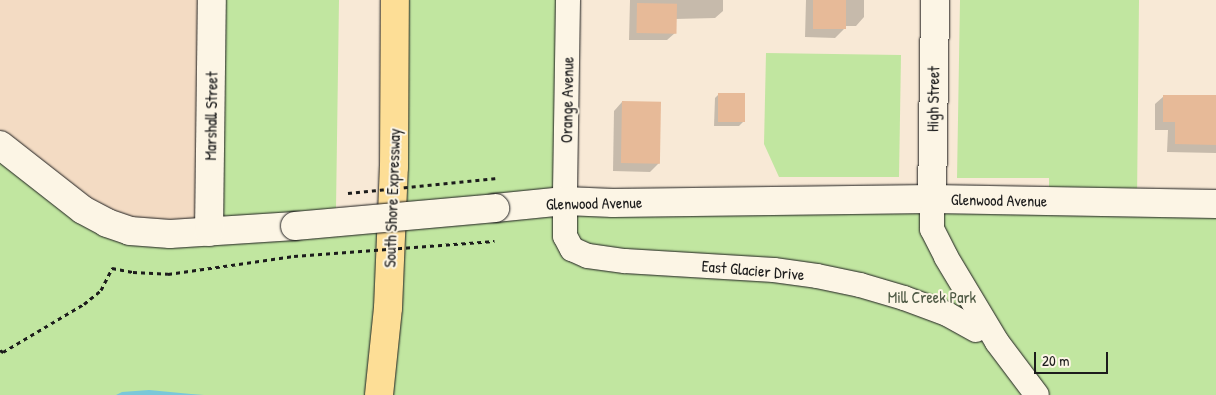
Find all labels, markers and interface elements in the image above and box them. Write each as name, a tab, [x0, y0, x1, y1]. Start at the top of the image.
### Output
street label: Orange Avenue	[557, 57, 577, 143]
street label: High Street	[923, 66, 943, 132]
street label: Marshall Street	[201, 71, 221, 161]
street label: South Shore Expressway	[380, 128, 404, 268]
street label: Glenwood Avenue	[951, 190, 1047, 210]
street label: Glenwood Avenue	[546, 193, 642, 213]
street label: East Glacier Drive	[701, 256, 805, 284]
park label: Mill Creek Park	[888, 287, 976, 307]
scale bar	[1036, 342, 1110, 374]
text: 20 m	[1042, 350, 1069, 371]

